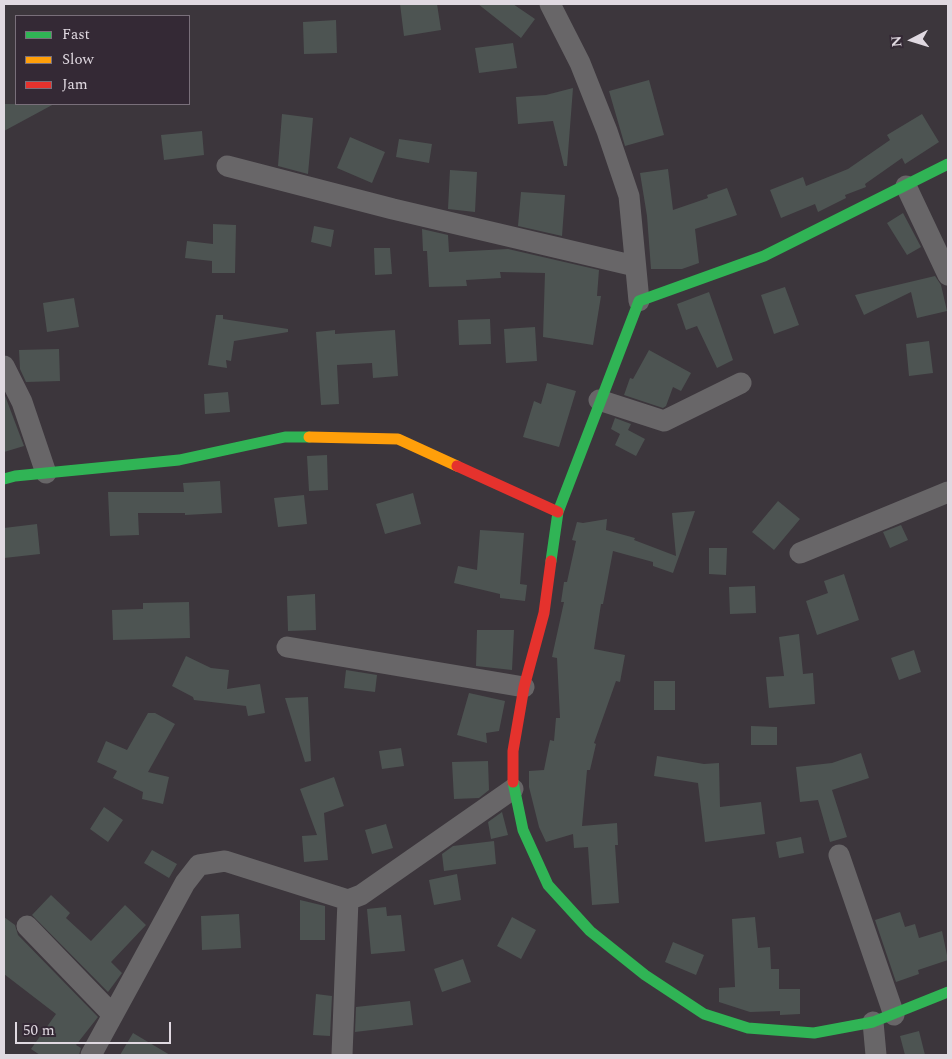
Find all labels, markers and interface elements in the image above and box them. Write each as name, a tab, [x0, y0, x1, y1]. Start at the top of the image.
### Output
legend	[15, 15, 190, 105]
north arrow	[887, 15, 937, 65]
text: Fast	[62, 23, 90, 46]
text: N	[886, 35, 908, 48]
text: Slow	[62, 48, 94, 71]
text: Jam	[62, 73, 88, 96]
scale bar	[18, 1012, 174, 1044]
text: 50 m	[23, 1019, 55, 1042]

